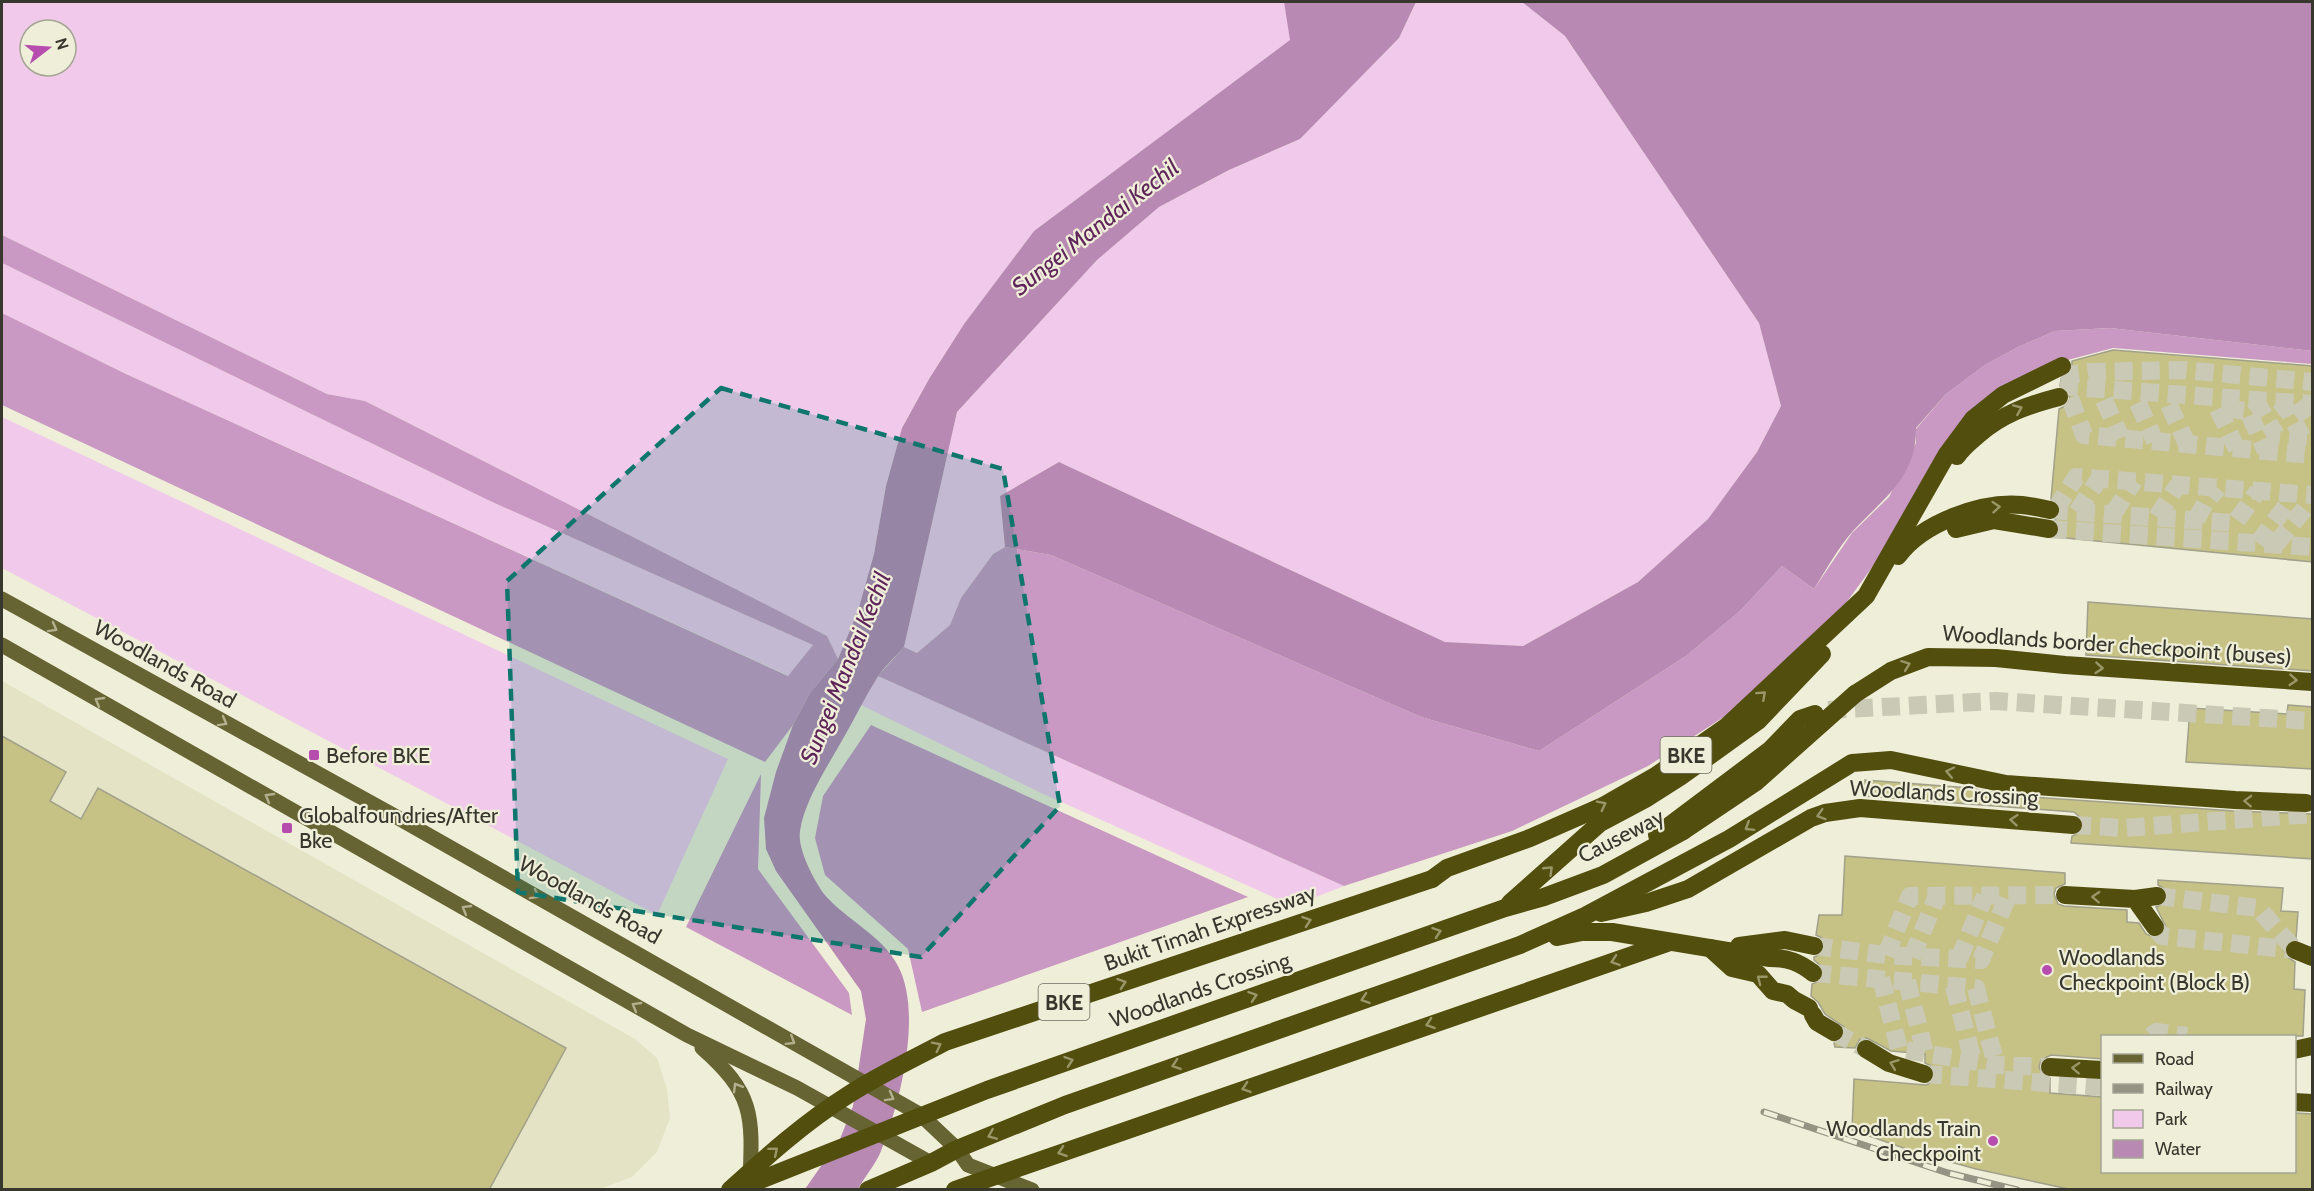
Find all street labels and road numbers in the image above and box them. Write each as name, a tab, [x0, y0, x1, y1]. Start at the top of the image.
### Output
street label: Woodlands Road	[89, 614, 241, 714]
street label: Woodlands border checkpoint (buses)	[1941, 619, 2293, 671]
road number: BKE	[1660, 737, 1712, 773]
street label: Woodlands Crossing	[1849, 775, 2040, 811]
street label: Causeway	[1573, 803, 1669, 869]
street label: Woodlands Road	[514, 850, 666, 950]
street label: Bukit Timah Expressway	[1100, 879, 1320, 977]
street label: Woodlands Crossing	[1106, 946, 1295, 1034]
road number: BKE	[1038, 984, 1090, 1020]

